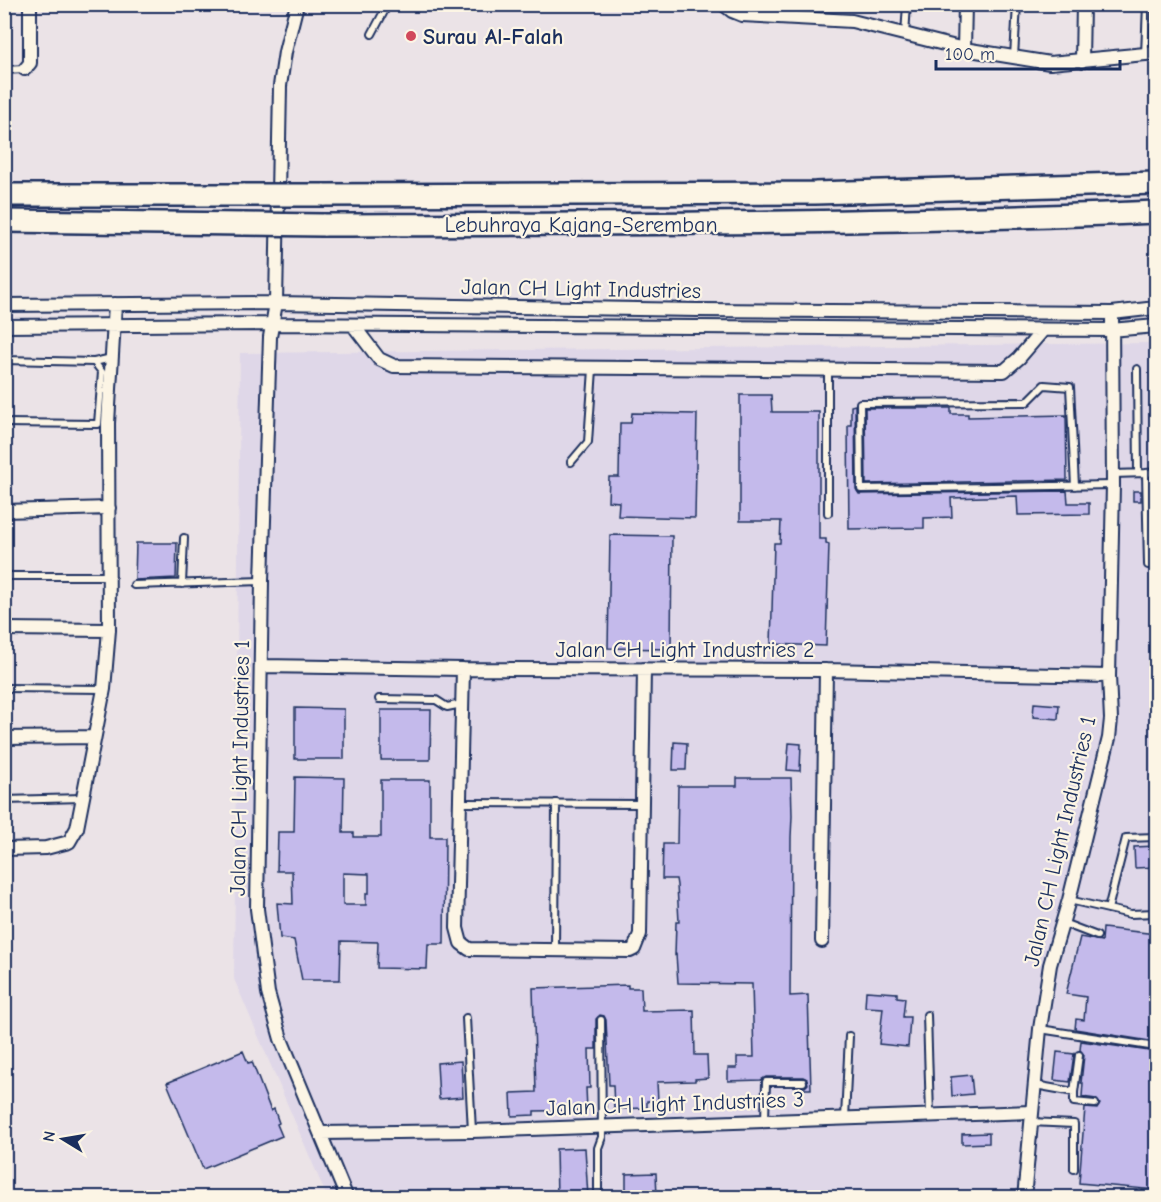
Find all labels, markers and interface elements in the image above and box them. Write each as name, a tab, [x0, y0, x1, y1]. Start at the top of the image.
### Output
place label: Surau Al-Falah	[423, 24, 563, 50]
marker: Surau Al-Falah	[404, 29, 418, 43]
scale bar	[936, 33, 1120, 71]
text: 100 m	[945, 44, 995, 65]
street label: Lebuhraya Kajang-Seremban	[444, 212, 718, 238]
street label: Jalan CH Light Industries	[461, 274, 701, 304]
street label: Jalan CH Light Industries 2	[556, 637, 814, 663]
street label: Jalan CH Light Industries 1	[225, 640, 255, 896]
street label: Jalan CH Light Industries 1	[1019, 714, 1101, 969]
street label: Jalan CH Light Industries 3	[545, 1086, 805, 1122]
north arrow	[33, 1109, 93, 1169]
text: N	[39, 1129, 59, 1143]

